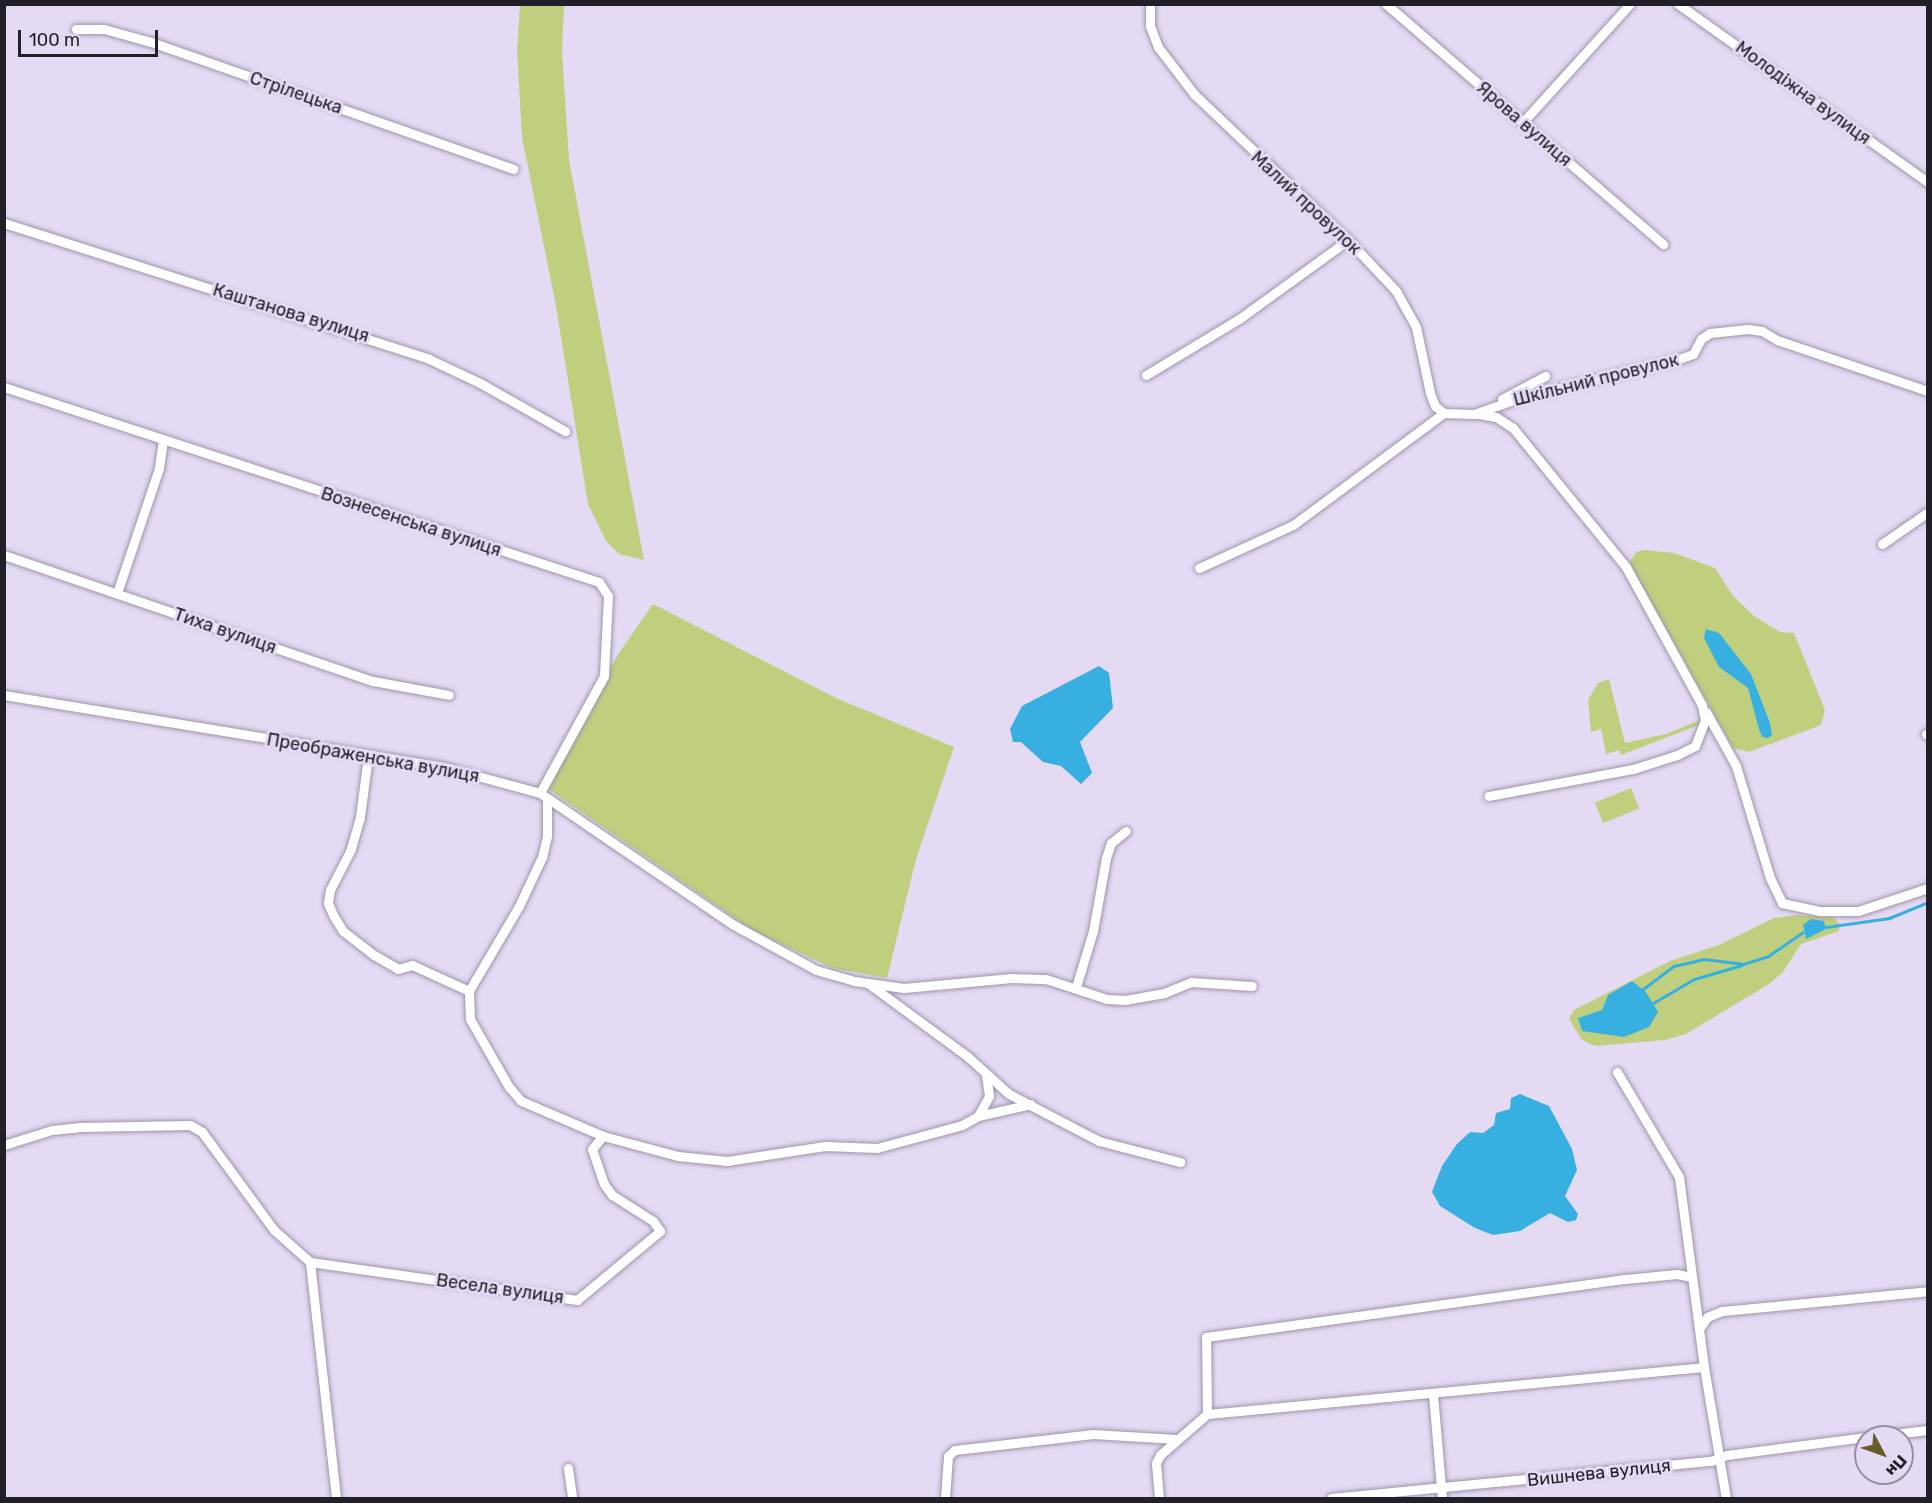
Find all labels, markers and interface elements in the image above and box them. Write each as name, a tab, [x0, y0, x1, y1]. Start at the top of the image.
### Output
scale bar	[21, 18, 160, 56]
text: 100 m	[29, 29, 80, 51]
street label: Молодіжна вулиця	[1731, 37, 1875, 149]
street label: Стрілецька	[247, 67, 345, 119]
street label: Ярова вулиця	[1472, 77, 1576, 171]
street label: Малий провулок	[1247, 146, 1365, 260]
street label: Каштанова вулиця	[210, 279, 372, 347]
street label: Шкільний провулок	[1511, 349, 1681, 411]
street label: Вознесенська вулиця	[318, 483, 504, 561]
street label: Тиха вулиця	[171, 603, 279, 659]
street label: Преображенська вулиця	[265, 729, 481, 787]
street label: Весела вулиця	[435, 1269, 565, 1309]
north arrow	[1854, 1425, 1914, 1485]
text: Пн	[1882, 1451, 1911, 1480]
street label: Вишнева вулиця	[1526, 1455, 1672, 1491]

